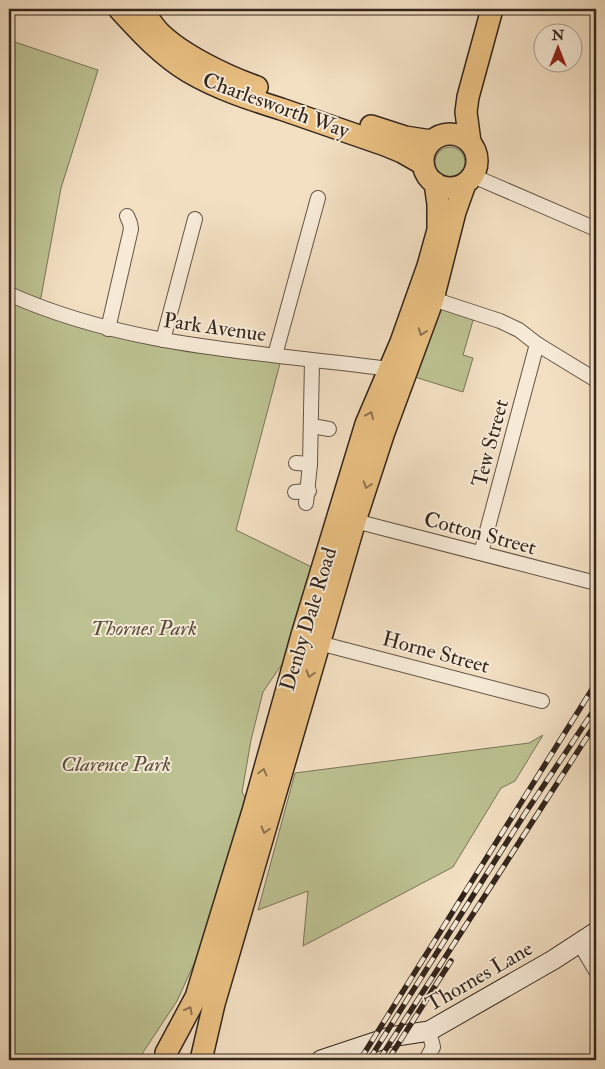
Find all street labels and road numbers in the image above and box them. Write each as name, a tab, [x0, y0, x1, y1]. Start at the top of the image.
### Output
street label: Charlesworth Way	[199, 66, 354, 145]
street label: Park Avenue	[162, 307, 268, 348]
street label: Tew Street	[466, 396, 515, 490]
street label: Cotton Street	[421, 506, 539, 561]
street label: Denby Dale Road	[274, 544, 343, 694]
street label: Horne Street	[379, 625, 492, 680]
street label: Thornes Lane	[421, 935, 538, 1018]

